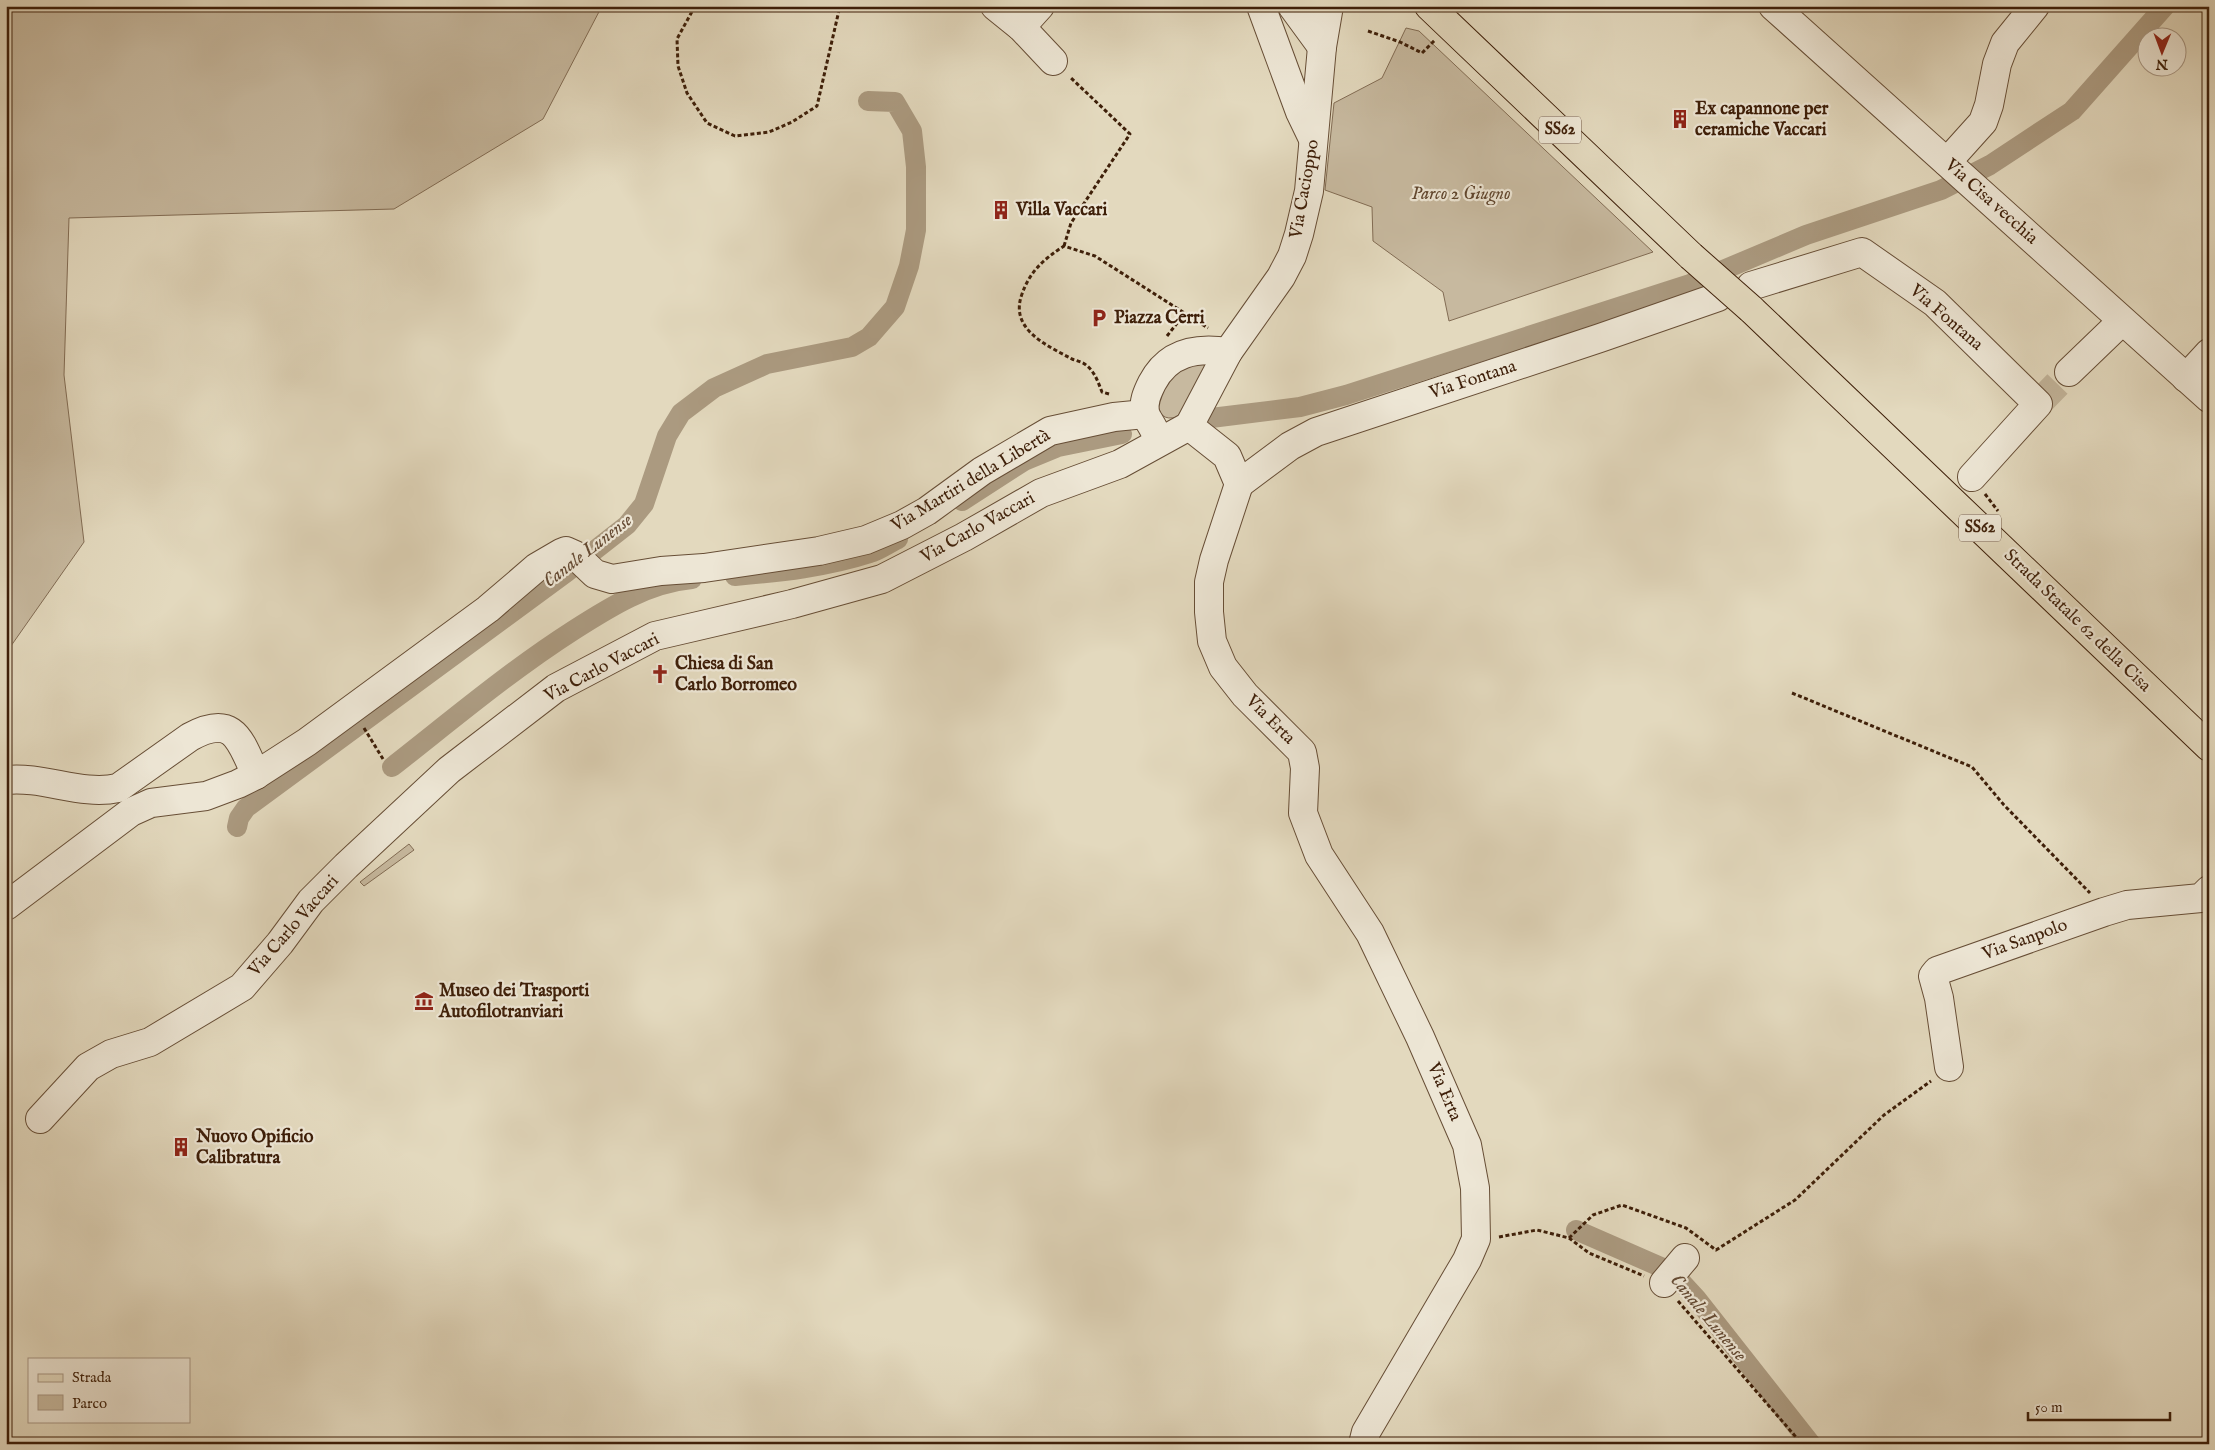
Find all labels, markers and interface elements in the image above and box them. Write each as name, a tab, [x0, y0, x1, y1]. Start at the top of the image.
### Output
north arrow	[2138, 28, 2188, 78]
text: N	[2156, 55, 2169, 73]
place label: Ex capannone per ceramiche Vaccari	[1695, 98, 1829, 142]
building icon: Ex capannone per ceramiche Vaccari	[1669, 108, 1691, 130]
road number: SS62	[1539, 116, 1581, 144]
street label: Via Cacioppo	[1285, 137, 1325, 241]
street label: Via Cisa vecchia	[1939, 153, 2043, 250]
park label: Parco 2 Giugno	[1411, 183, 1511, 206]
building icon: Villa Vaccari	[990, 199, 1012, 221]
place label: Villa Vaccari	[1015, 199, 1107, 222]
street label: Via Fontana	[1904, 279, 1988, 356]
parking icon: Piazza Cerri	[1088, 307, 1110, 329]
place label: Piazza Cerri	[1114, 307, 1205, 330]
street label: Via Fontana	[1426, 355, 1520, 405]
street label: Via Martiri della Libertà	[886, 424, 1055, 538]
street label: Via Carlo Vaccari	[916, 487, 1039, 569]
water label: Canale Lunense	[538, 508, 638, 593]
road number: SS62	[1959, 514, 2001, 542]
street label: Strada Statale 62 della Cisa	[1998, 545, 2156, 698]
street label: Via Carlo Vaccari	[540, 628, 664, 708]
place label: Chiesa di San Carlo Borromeo	[675, 653, 797, 697]
church icon: Chiesa di San Carlo Borromeo	[649, 663, 671, 685]
street label: Via Erta	[1239, 689, 1300, 750]
street label: Via Carlo Vaccari	[243, 870, 344, 982]
street label: Via Sanpolo	[1978, 914, 2071, 966]
place label: Museo dei Trasporti Autofilotranviari	[438, 980, 590, 1024]
museum icon: Museo dei Trasporti Autofilotranviari	[413, 990, 435, 1012]
street label: Via Erta	[1421, 1058, 1467, 1125]
place label: Nuovo Opificio Calibratura	[195, 1126, 314, 1170]
building icon: Nuovo Opificio Calibratura	[170, 1136, 192, 1158]
water label: Canale Lunense	[1664, 1269, 1752, 1367]
legend	[28, 1358, 190, 1422]
text: Strada	[72, 1368, 112, 1387]
scale bar	[2028, 1390, 2170, 1422]
text: Parco	[72, 1394, 107, 1413]
text: 50 m	[2035, 1398, 2063, 1417]

